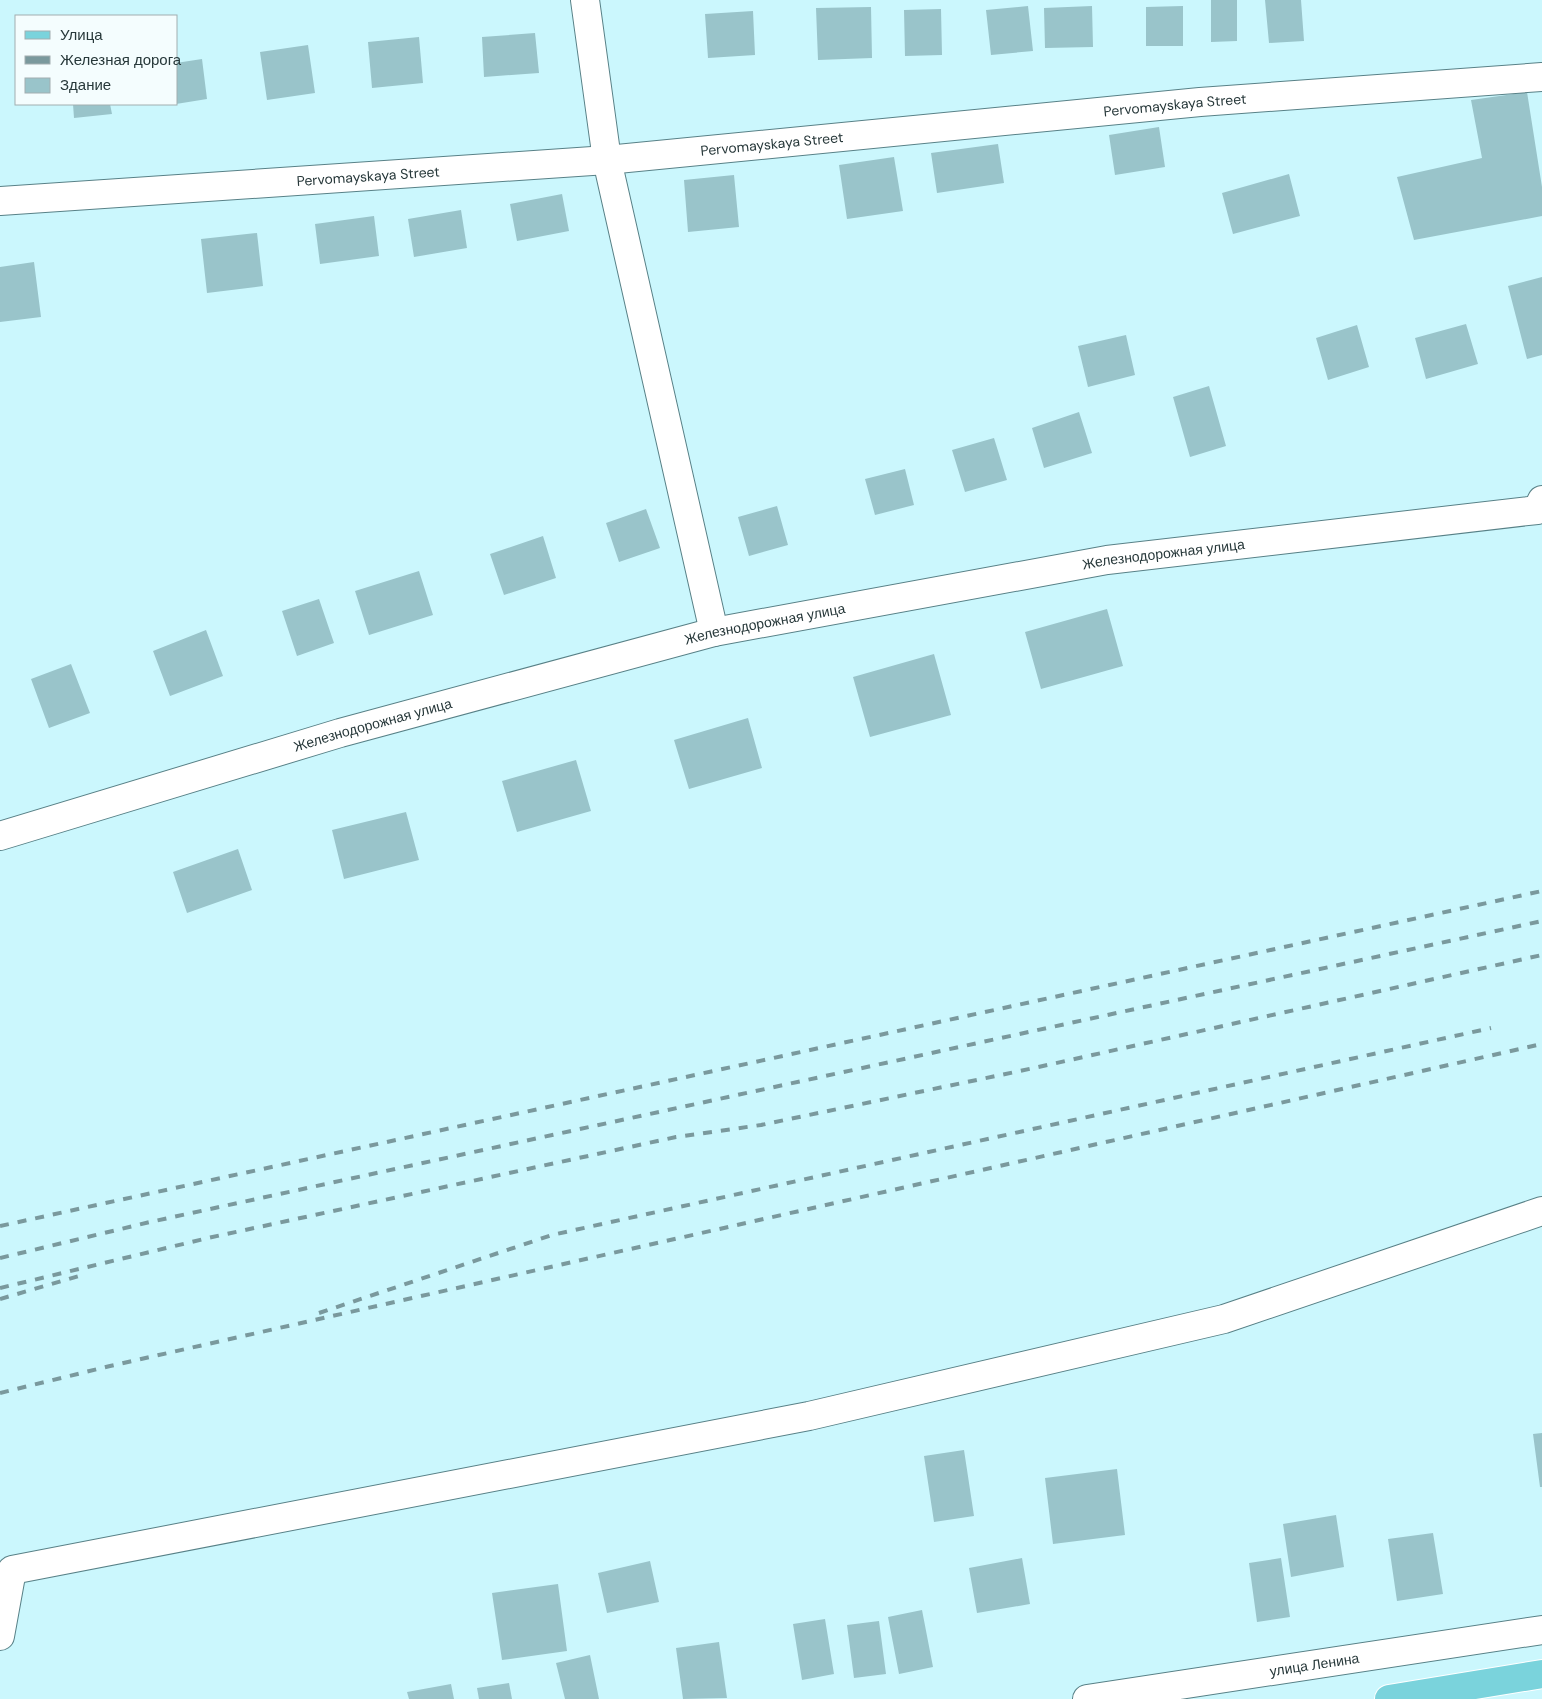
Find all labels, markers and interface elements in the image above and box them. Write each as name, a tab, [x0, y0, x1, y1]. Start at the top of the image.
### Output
legend	[15, 15, 178, 105]
text: Улица	[60, 25, 103, 45]
text: Железная дорога	[60, 50, 182, 70]
text: Здание	[60, 75, 111, 95]
street label: Pervomayskaya Street	[1103, 90, 1247, 120]
street label: Pervomayskaya Street	[700, 128, 844, 160]
street label: Pervomayskaya Street	[296, 162, 440, 190]
street label: Железнодорожная улица	[1081, 535, 1246, 573]
street label: Железнодорожная улица	[682, 599, 847, 649]
street label: Железнодорожная улица	[291, 694, 454, 756]
street label: улица Ленина	[1268, 1649, 1361, 1680]

